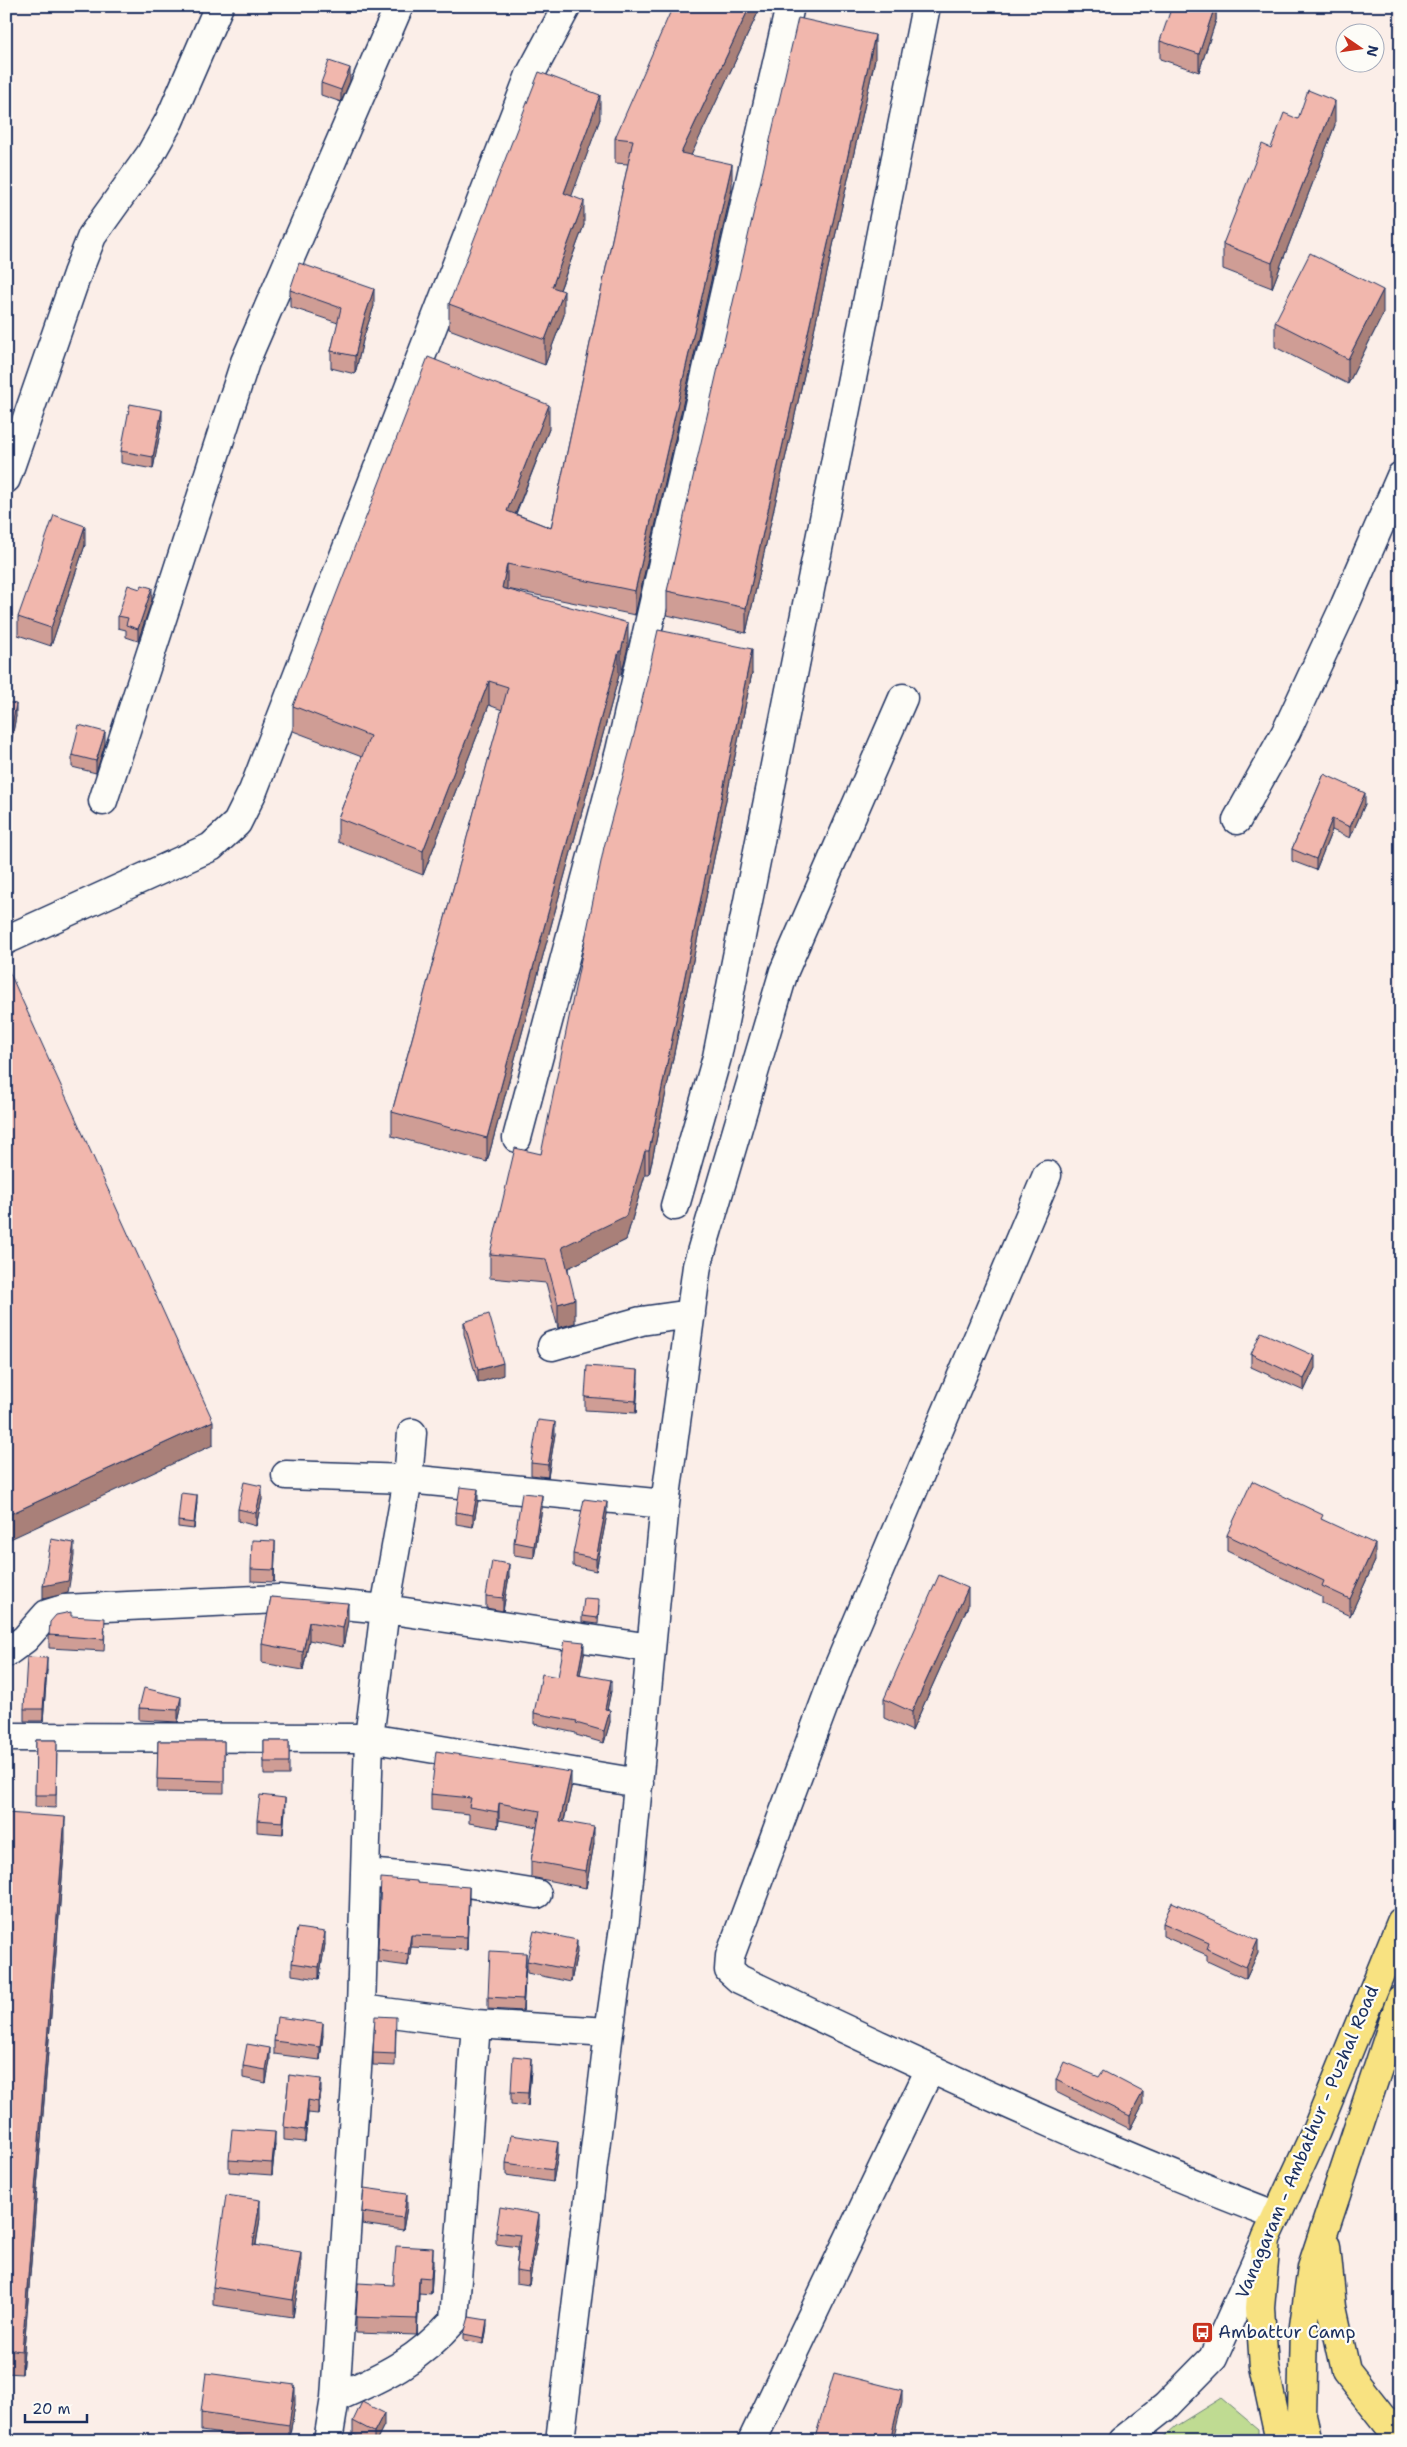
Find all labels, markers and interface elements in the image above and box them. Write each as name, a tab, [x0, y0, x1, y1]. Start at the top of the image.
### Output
north arrow	[1334, 22, 1384, 72]
text: N	[1363, 43, 1383, 58]
street label: Vanagaram - Ambathur - Puzhal Road	[1230, 1982, 1384, 2302]
bus stop icon: Ambattur Camp	[1190, 2320, 1214, 2344]
place label: Ambattur Camp	[1218, 2320, 1356, 2344]
scale bar	[25, 2392, 88, 2424]
text: 20 m	[32, 2399, 71, 2419]

